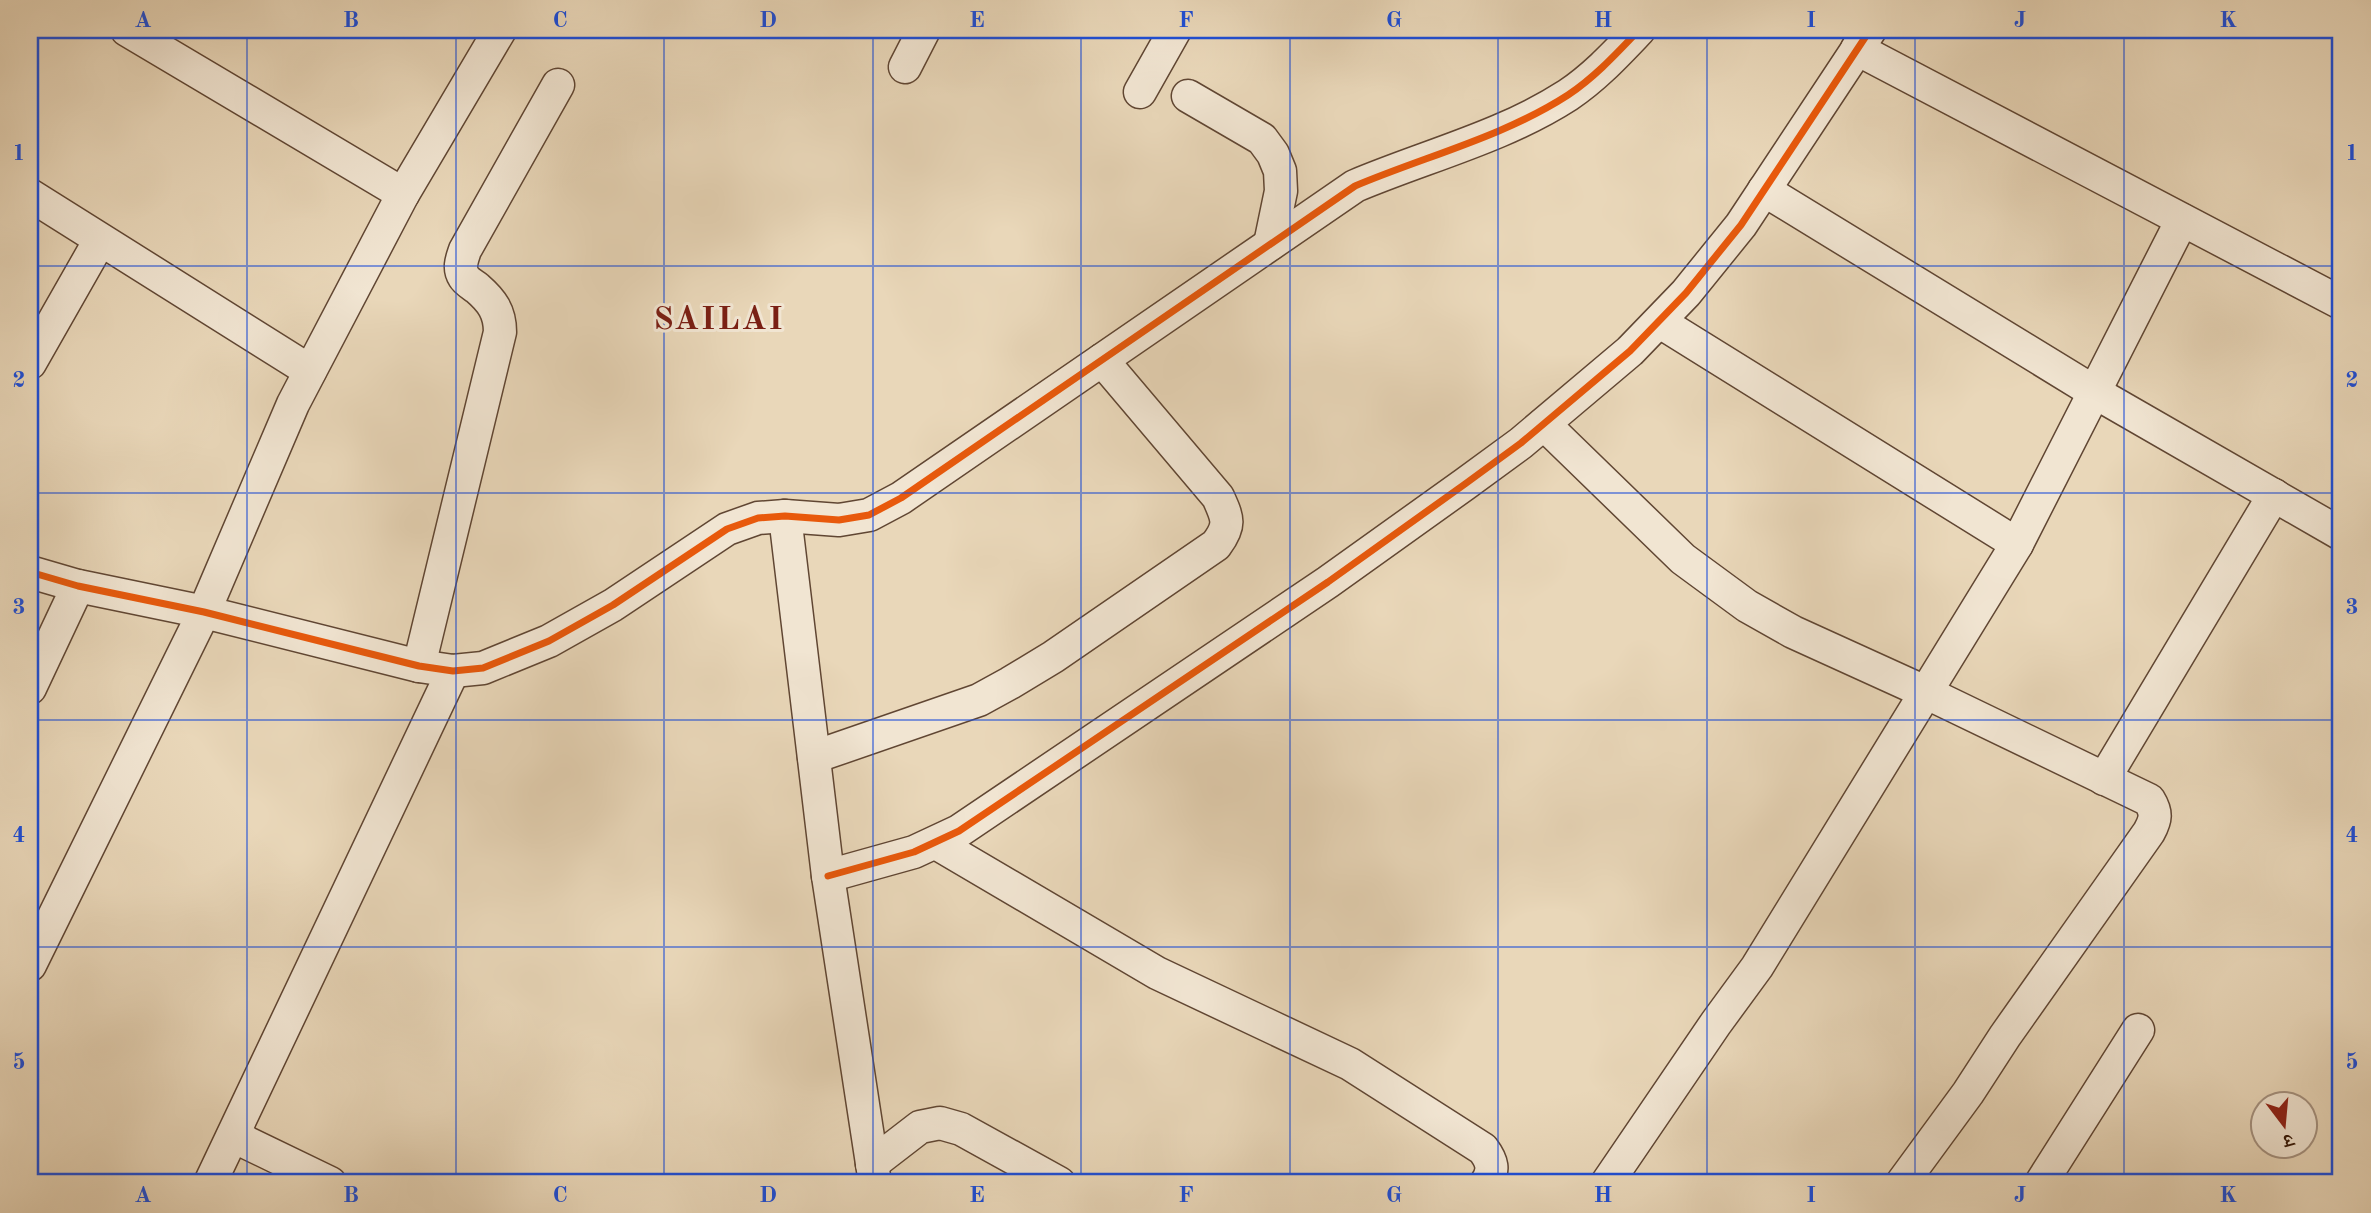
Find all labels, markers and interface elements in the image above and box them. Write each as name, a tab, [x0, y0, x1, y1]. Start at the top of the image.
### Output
text: A	[134, 9, 152, 32]
text: B	[343, 9, 359, 32]
text: C	[552, 9, 568, 32]
text: D	[759, 9, 777, 32]
text: E	[969, 9, 985, 32]
text: F	[1178, 9, 1194, 32]
text: G	[1386, 9, 1402, 32]
text: H	[1594, 9, 1612, 32]
text: I	[1806, 9, 1816, 32]
text: J	[2014, 9, 2026, 32]
text: K	[2219, 9, 2237, 32]
text: 1	[12, 142, 26, 165]
text: 1	[2345, 142, 2359, 165]
district label: SAILAI	[653, 304, 785, 337]
text: 2	[12, 369, 26, 392]
text: 2	[2345, 369, 2359, 392]
text: 3	[12, 596, 26, 619]
text: 3	[2345, 596, 2359, 619]
text: 4	[12, 824, 26, 847]
text: 4	[2345, 824, 2359, 847]
text: 5	[12, 1051, 26, 1074]
text: 5	[2345, 1051, 2359, 1074]
north arrow	[2248, 1090, 2318, 1160]
text: उ	[2279, 1128, 2297, 1150]
text: A	[134, 1184, 152, 1207]
text: B	[343, 1184, 359, 1207]
text: C	[552, 1184, 568, 1207]
text: D	[759, 1184, 777, 1207]
text: E	[969, 1184, 985, 1207]
text: F	[1178, 1184, 1194, 1207]
text: G	[1386, 1184, 1402, 1207]
text: H	[1594, 1184, 1612, 1207]
text: I	[1806, 1184, 1816, 1207]
text: J	[2014, 1184, 2026, 1207]
text: K	[2219, 1184, 2237, 1207]

